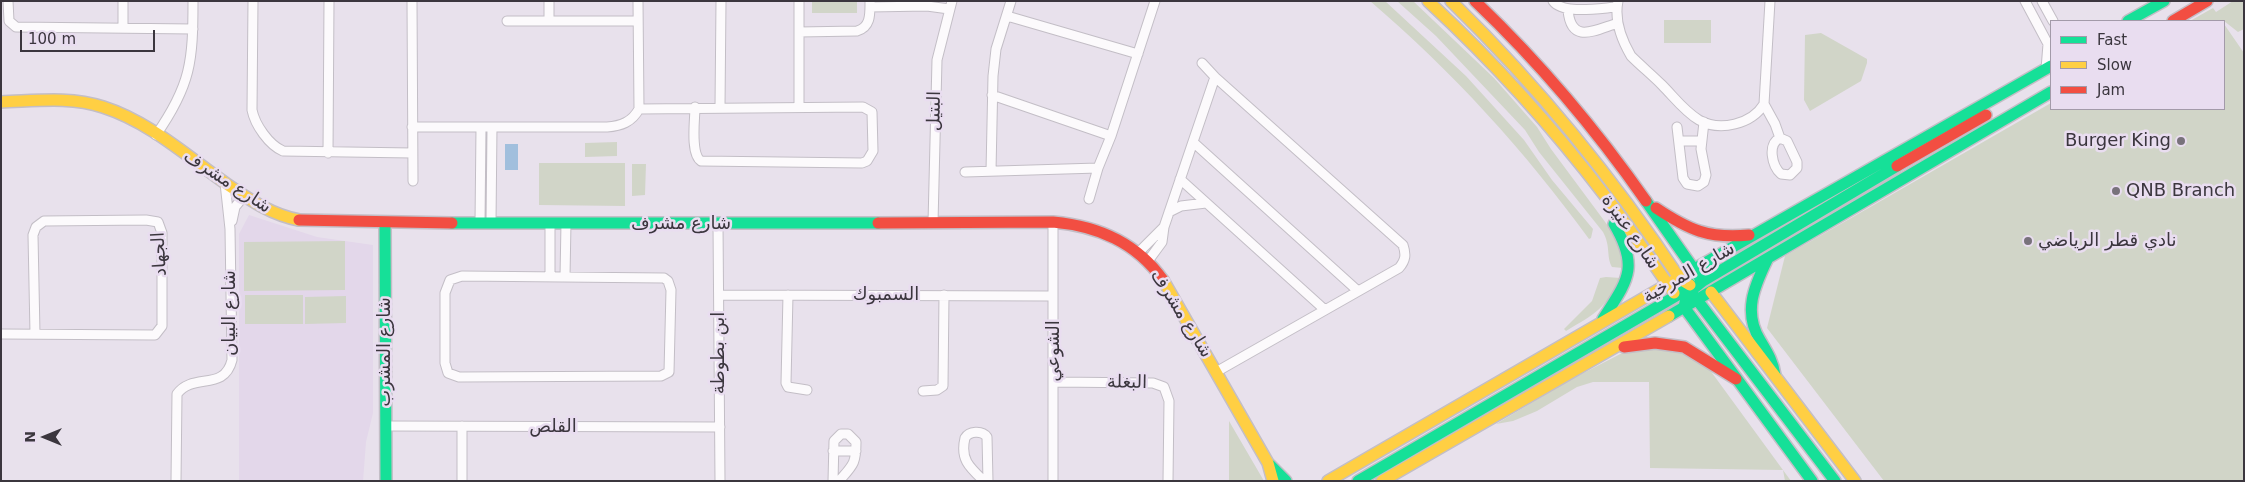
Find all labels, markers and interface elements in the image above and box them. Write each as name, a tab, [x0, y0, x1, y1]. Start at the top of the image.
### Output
scale bar	[22, 20, 158, 52]
legend	[2050, 20, 2225, 110]
text: 100 m	[28, 30, 76, 48]
text: Fast	[2097, 31, 2127, 49]
text: Slow	[2097, 56, 2132, 74]
text: Jam	[2097, 81, 2125, 99]
street label: البتيل	[924, 91, 946, 131]
place label: Burger King	[2065, 130, 2171, 152]
marker: Burger King	[2175, 135, 2187, 147]
street label: شارع مشرف	[179, 146, 275, 218]
place label: QNB Branch	[2126, 180, 2235, 202]
marker: QNB Branch	[2110, 185, 2122, 197]
street label: شارع عنيزة	[1596, 190, 1664, 274]
street label: شارع مشرف	[631, 213, 731, 235]
place label: نادي قطر الرياضي	[2038, 230, 2177, 252]
street label: الجهاد	[148, 232, 172, 276]
marker: نادي قطر الرياضي	[2022, 235, 2034, 247]
street label: شارع المرخية	[1639, 238, 1739, 308]
street label: شارع مشرف	[1145, 266, 1217, 362]
street label: شارع البيان	[219, 270, 241, 356]
street label: السمبوك	[853, 284, 919, 306]
street label: شارع المشرب	[374, 297, 396, 407]
street label: ابن بطوطة	[708, 312, 730, 394]
street label: الشوعي	[1043, 320, 1065, 382]
street label: البغلة	[1107, 372, 1147, 394]
north arrow	[20, 412, 70, 462]
street label: القلص	[529, 416, 577, 438]
text: N	[22, 431, 38, 443]

